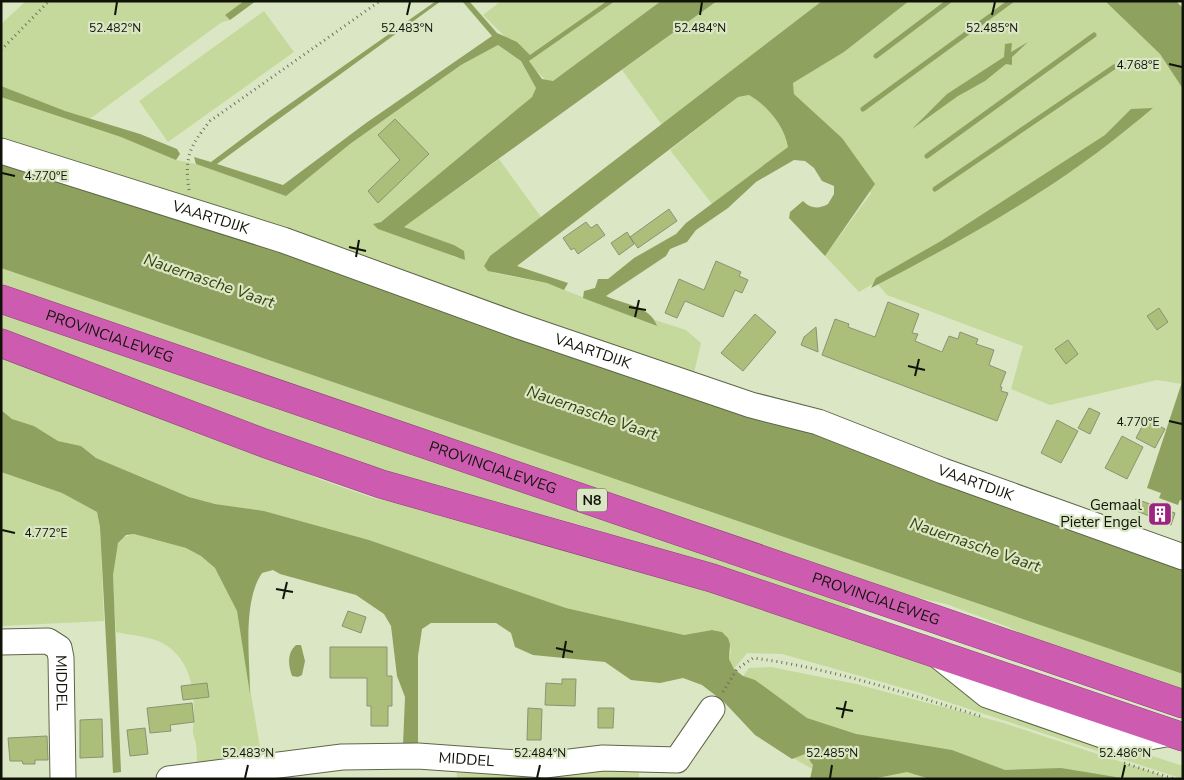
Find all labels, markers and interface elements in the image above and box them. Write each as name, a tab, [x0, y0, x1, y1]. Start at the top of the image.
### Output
text: 52.482°N	[89, 20, 141, 36]
text: 52.483°N	[381, 20, 433, 36]
text: 52.484°N	[674, 20, 726, 36]
text: 52.485°N	[966, 20, 1018, 36]
text: 4.768°E	[1117, 57, 1159, 73]
text: 4.770°E	[25, 168, 67, 184]
street label: VAARTDIJK	[169, 195, 252, 239]
water label: Nauernasche Vaart	[141, 248, 278, 314]
street label: PROVINCIALEWEG	[43, 305, 176, 367]
street label: VAARTDIJK	[551, 329, 634, 374]
water label: Nauernasche Vaart	[524, 380, 661, 446]
text: 4.770°E	[1117, 414, 1159, 430]
street label: PROVINCIALEWEG	[426, 436, 559, 499]
street label: VAARTDIJK	[934, 459, 1017, 506]
road number: N8	[577, 488, 607, 512]
place label: Gemaal Pieter Engel	[1060, 495, 1143, 532]
building icon: Gemaal Pieter Engel	[1147, 501, 1173, 527]
water label: Nauernasche Vaart	[907, 512, 1044, 578]
text: 4.772°E	[25, 525, 67, 541]
street label: PROVINCIALEWEG	[810, 568, 943, 630]
street label: MIDDEL	[51, 655, 72, 711]
text: 52.483°N	[222, 745, 274, 761]
text: 52.484°N	[514, 745, 566, 761]
text: 52.485°N	[806, 745, 858, 761]
text: 52.486°N	[1099, 745, 1151, 761]
street label: MIDDEL	[438, 747, 495, 771]

